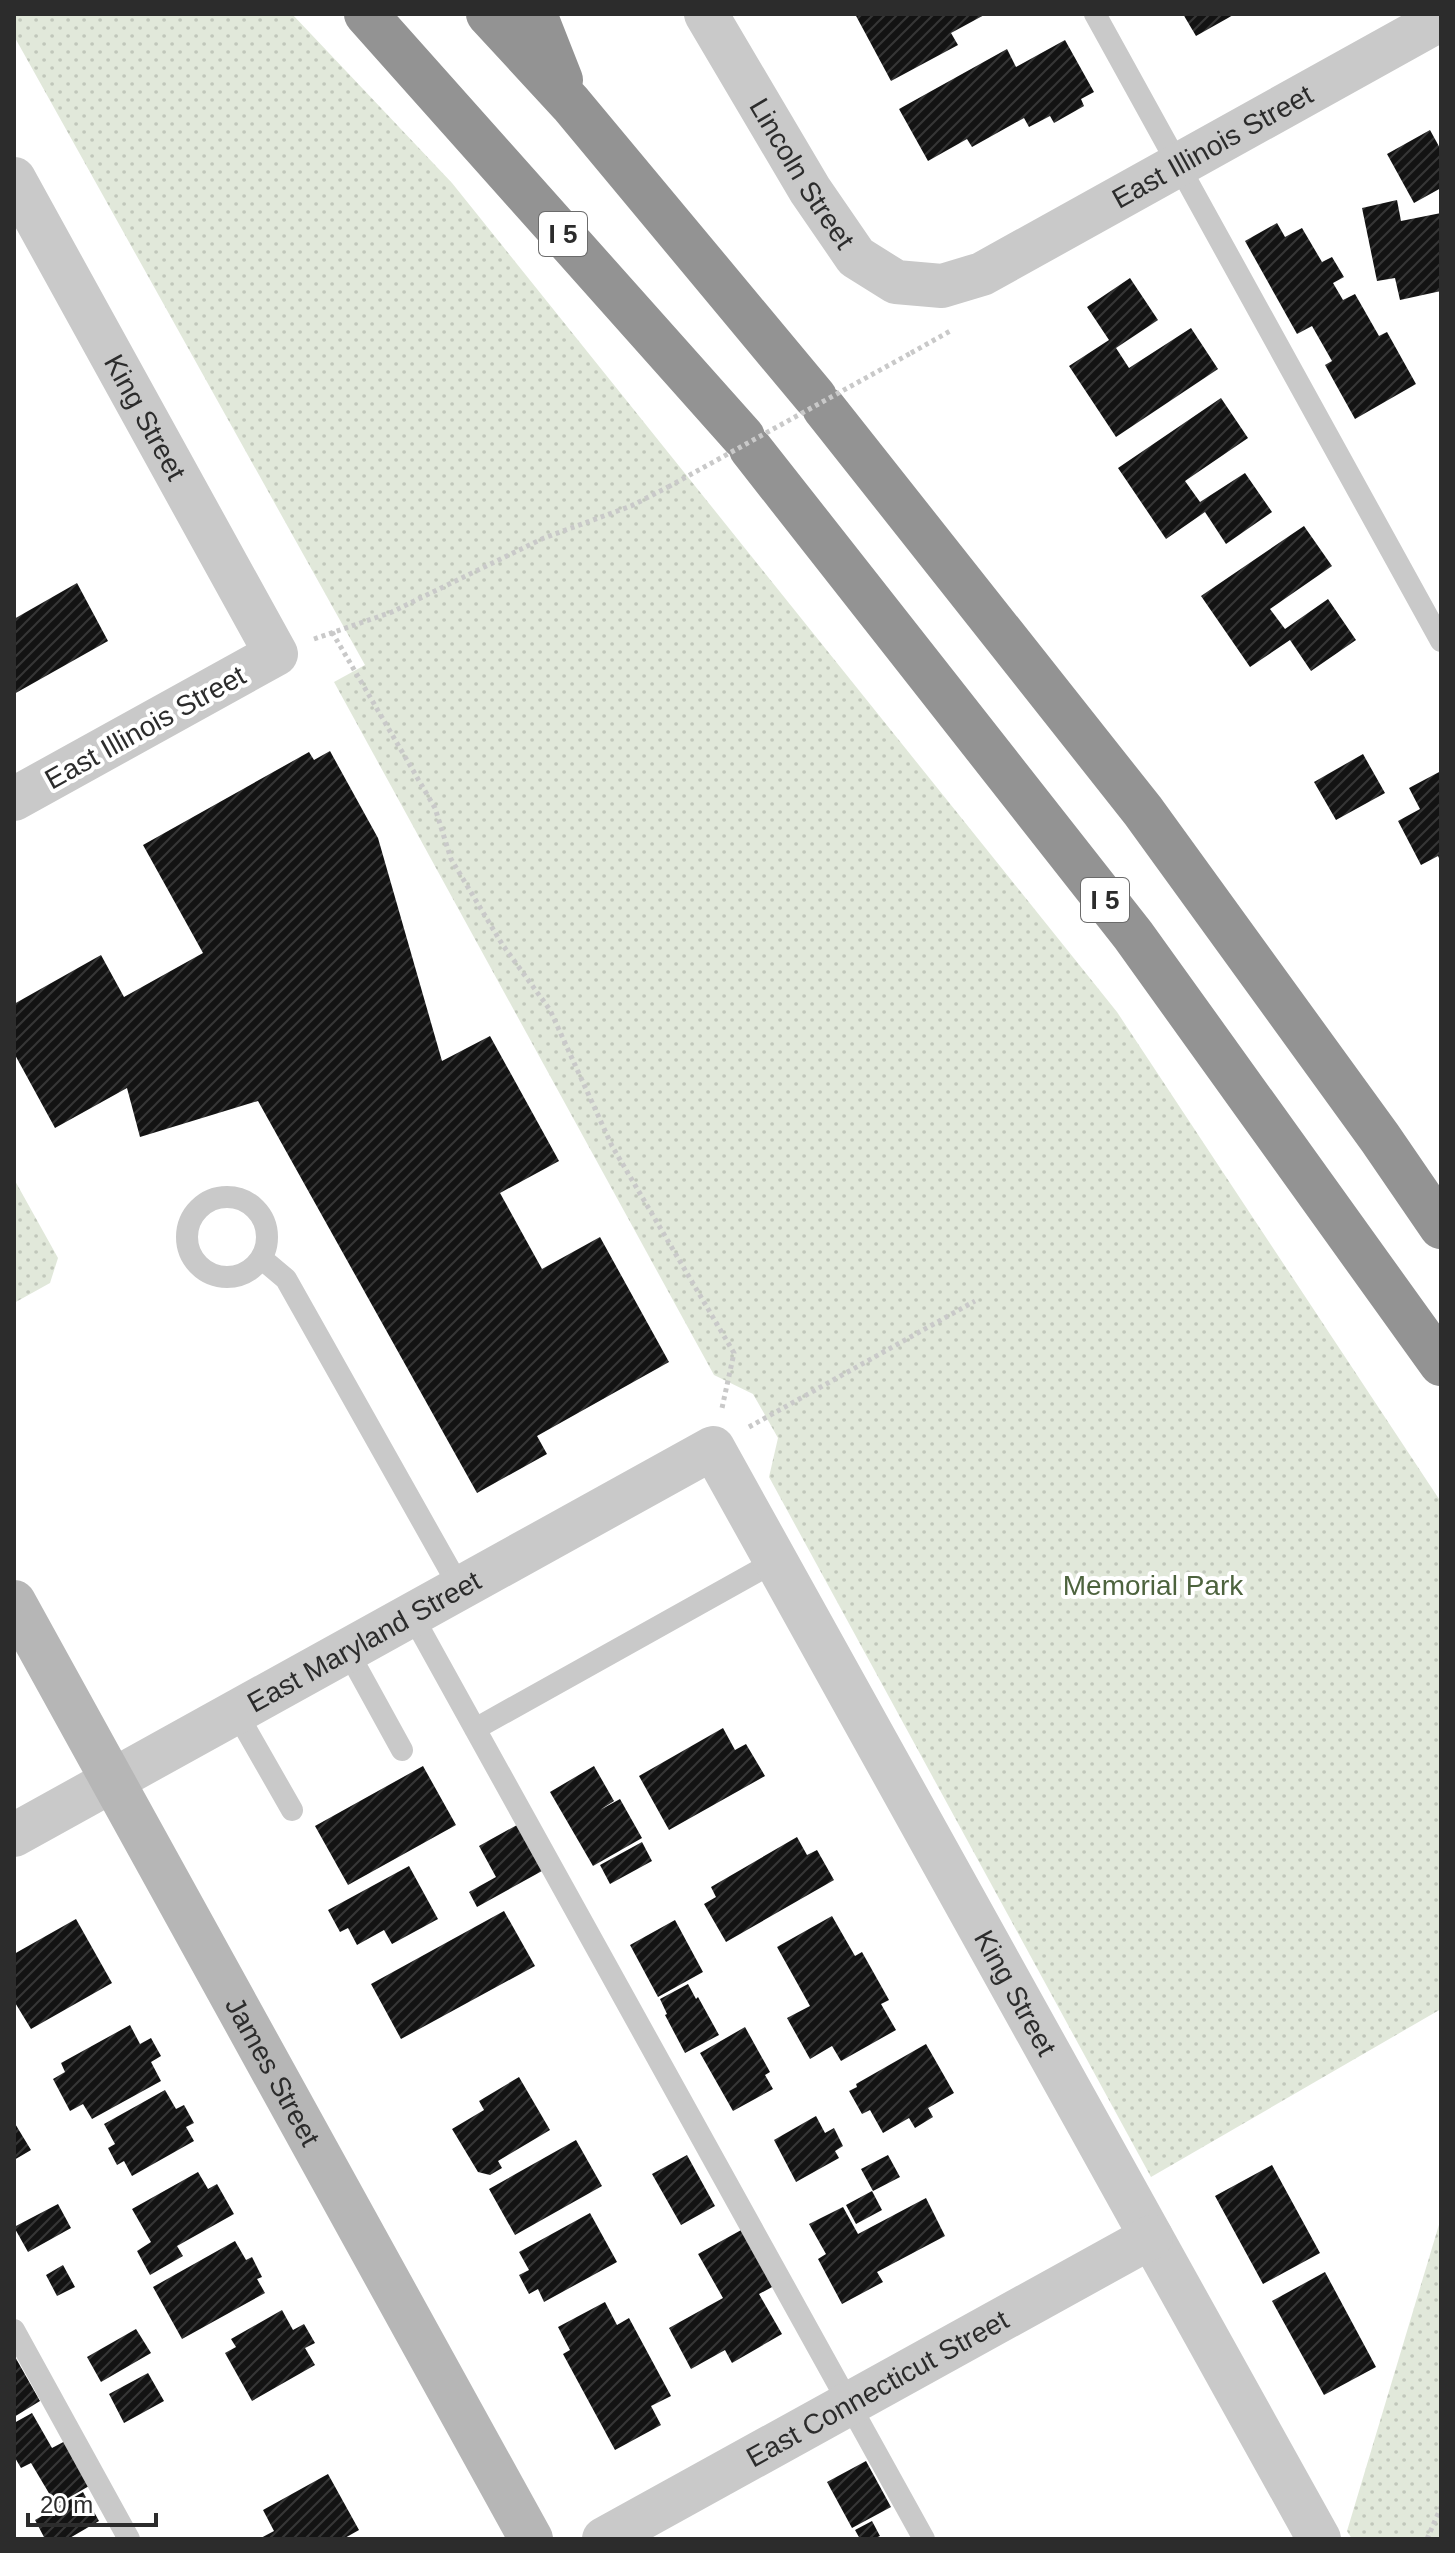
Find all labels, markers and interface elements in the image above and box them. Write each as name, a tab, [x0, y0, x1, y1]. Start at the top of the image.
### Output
street label: East Illinois Street	[1107, 79, 1318, 215]
street label: Lincoln Street	[743, 93, 861, 255]
road number: I 5	[539, 212, 587, 256]
street label: King Street	[98, 349, 192, 486]
street label: East Illinois Street	[40, 659, 251, 795]
road number: I 5	[1081, 878, 1129, 922]
street label: East Maryland Street	[242, 1565, 486, 1719]
park label: Memorial Park	[1063, 1570, 1244, 1601]
street label: King Street	[968, 1925, 1062, 2061]
street label: James Street	[219, 1992, 326, 2151]
street label: East Connecticut Street	[741, 2304, 1014, 2473]
scale bar	[28, 2477, 156, 2527]
text: 20 m	[40, 2491, 93, 2518]

